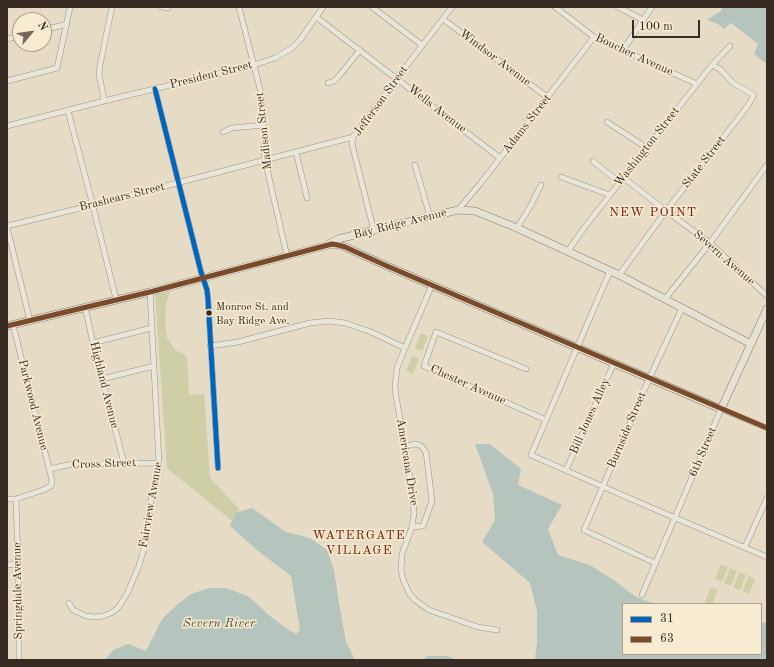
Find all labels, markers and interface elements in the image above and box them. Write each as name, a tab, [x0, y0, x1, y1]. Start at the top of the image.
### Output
north arrow	[12, 12, 52, 52]
scale bar	[634, 12, 702, 38]
text: N	[35, 20, 49, 33]
text: 100 m	[639, 21, 673, 33]
street label: Windsor Avenue	[456, 26, 534, 90]
street label: Boucher Avenue	[593, 31, 675, 79]
street label: President Street	[168, 58, 254, 92]
street label: Jefferson Street	[351, 63, 411, 139]
street label: Wells Avenue	[405, 82, 469, 136]
street label: Madison Street	[253, 91, 275, 171]
street label: Adams Street	[499, 91, 555, 157]
street label: Washington Street	[611, 104, 683, 190]
street label: State Street	[679, 133, 729, 191]
street label: Brashears Street	[78, 179, 166, 215]
street label: Bay Ridge Avenue	[352, 205, 448, 243]
district label: NEW POINT	[609, 205, 697, 221]
street label: Severn Avenue	[690, 227, 758, 289]
place label: Monroe St. and Bay Ridge Ave.	[216, 300, 290, 326]
marker: Monroe St. and Bay Ridge Ave.	[204, 308, 214, 318]
street label: Highland Avenue	[86, 340, 122, 430]
street label: Parkwood Avenue	[15, 358, 51, 452]
street label: Chester Avenue	[428, 362, 508, 408]
street label: Bill Jones Alley	[567, 376, 613, 456]
street label: Burnside Street	[604, 390, 650, 470]
street label: Americana Drive	[393, 417, 421, 507]
street label: 6th Street	[686, 425, 720, 479]
street label: Cross Street	[72, 456, 136, 472]
street label: Fairview Avenue	[136, 461, 166, 549]
district label: WATERGATE VILLAGE	[312, 528, 406, 559]
street label: Springdale Avenue	[10, 542, 26, 640]
legend	[622, 603, 762, 655]
text: 31	[660, 613, 674, 625]
water label: Severn River	[183, 616, 255, 632]
text: 63	[660, 633, 674, 645]

